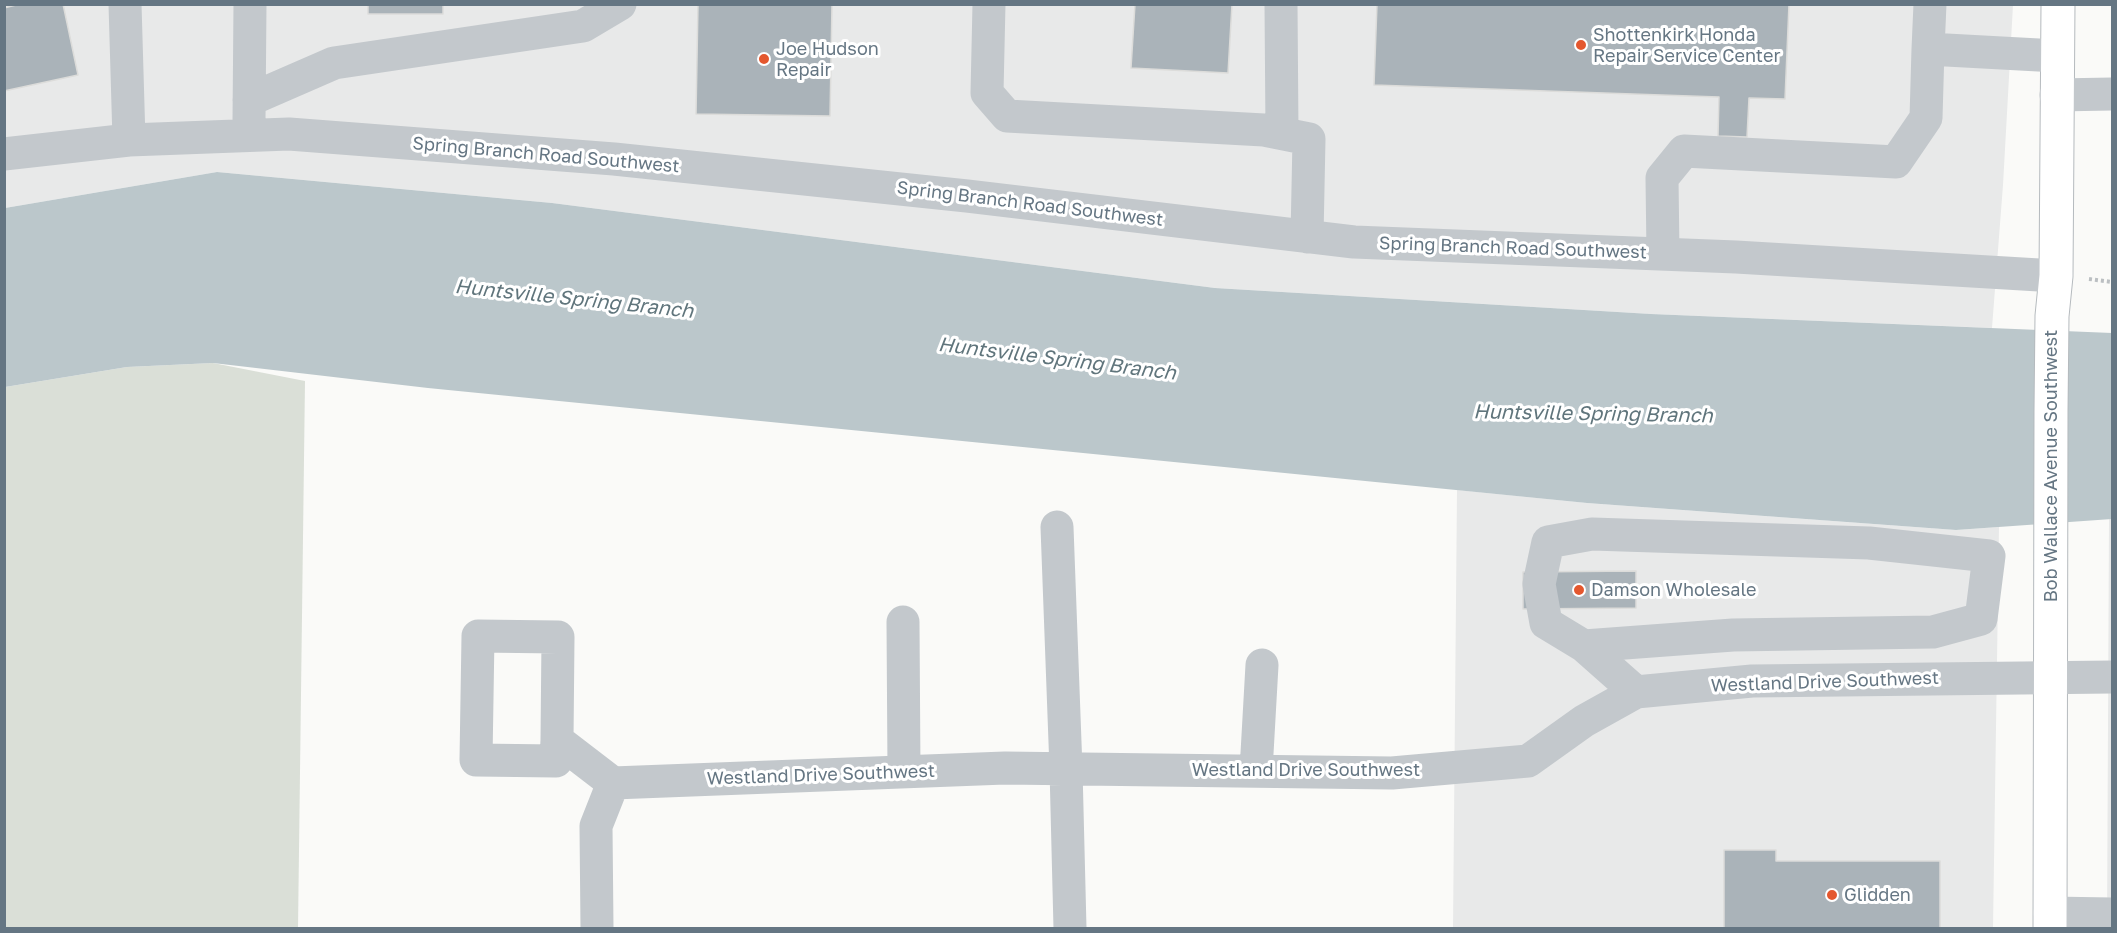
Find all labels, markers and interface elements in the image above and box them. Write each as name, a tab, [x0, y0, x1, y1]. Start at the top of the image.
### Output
place label: Shottenkirk Honda Repair Service Center	[1593, 24, 1780, 66]
place label: Joe Hudson Repair	[776, 38, 879, 80]
marker: Shottenkirk Honda Repair Service Center	[1574, 38, 1588, 52]
marker: Joe Hudson Repair	[757, 52, 771, 66]
street label: Spring Branch Road Southwest	[412, 133, 680, 177]
street label: Spring Branch Road Southwest	[896, 177, 1164, 231]
street label: Spring Branch Road Southwest	[1379, 233, 1647, 263]
water label: Huntsville Spring Branch	[454, 275, 694, 323]
street label: Bob Wallace Avenue Southwest	[2040, 330, 2062, 602]
water label: Huntsville Spring Branch	[937, 333, 1177, 385]
water label: Huntsville Spring Branch	[1473, 400, 1713, 428]
place label: Damson Wholesale	[1591, 579, 1757, 601]
marker: Damson Wholesale	[1572, 583, 1586, 597]
street label: Westland Drive Southwest	[1711, 667, 1939, 697]
street label: Westland Drive Southwest	[1192, 759, 1420, 781]
street label: Westland Drive Southwest	[707, 760, 935, 790]
place label: Glidden	[1844, 884, 1911, 906]
marker: Glidden	[1825, 888, 1839, 902]

